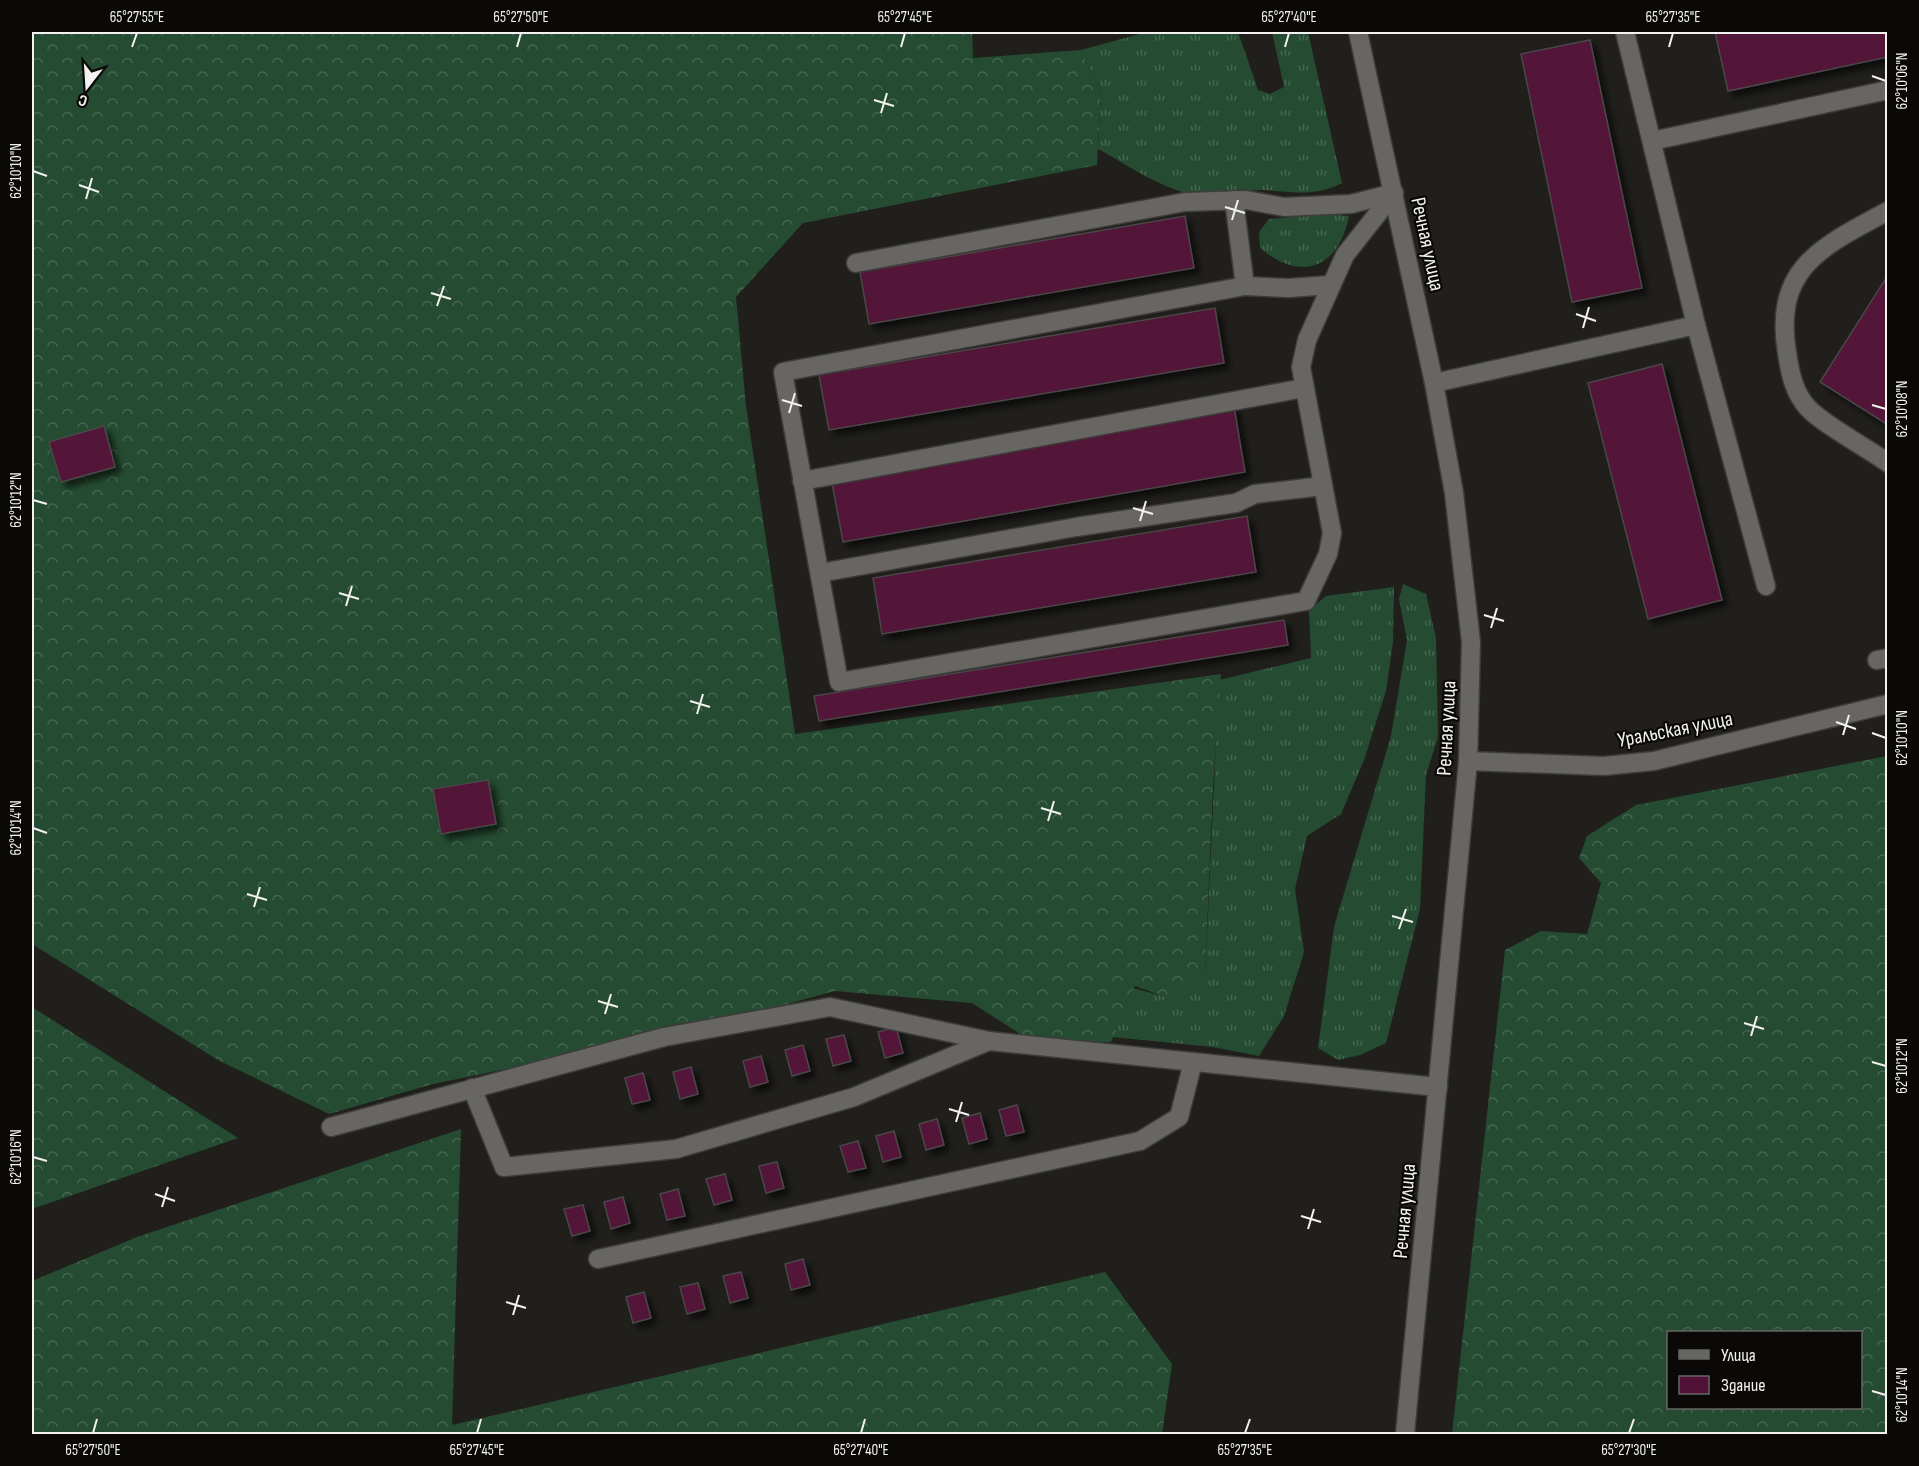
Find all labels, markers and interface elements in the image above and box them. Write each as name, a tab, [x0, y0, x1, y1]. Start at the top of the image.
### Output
text: 65°27'55"E	[110, 8, 164, 27]
text: 65°27'50"E	[493, 8, 549, 27]
text: 65°27'45"E	[878, 8, 932, 27]
text: 65°27'40"E	[1261, 8, 1317, 27]
text: 65°27'35"E	[1646, 8, 1700, 27]
text: 62°10'06"N	[1893, 53, 1912, 109]
north arrow	[57, 57, 117, 117]
text: С	[76, 90, 90, 110]
text: 62°10'10"N	[7, 143, 26, 199]
street label: Речная улица	[1405, 195, 1450, 293]
text: 62°10'08"N	[1893, 381, 1912, 437]
text: 62°10'12"N	[7, 472, 26, 528]
street label: Речная улица	[1432, 680, 1461, 776]
street label: Уральская улица	[1615, 706, 1735, 753]
text: 62°10'10"N	[1893, 710, 1912, 766]
text: 62°10'14"N	[7, 800, 26, 856]
text: 62°10'12"N	[1893, 1038, 1912, 1094]
text: 62°10'16"N	[7, 1129, 26, 1185]
street label: Речная улица	[1388, 1163, 1421, 1260]
legend	[1667, 1331, 1862, 1409]
text: Улица	[1721, 1345, 1756, 1366]
text: 62°10'14"N	[1893, 1367, 1912, 1423]
text: Здание	[1721, 1375, 1766, 1396]
text: 65°27'50"E	[65, 1441, 121, 1460]
text: 65°27'45"E	[450, 1441, 504, 1460]
text: 65°27'40"E	[833, 1441, 889, 1460]
text: 65°27'35"E	[1218, 1441, 1272, 1460]
text: 65°27'30"E	[1601, 1441, 1657, 1460]

